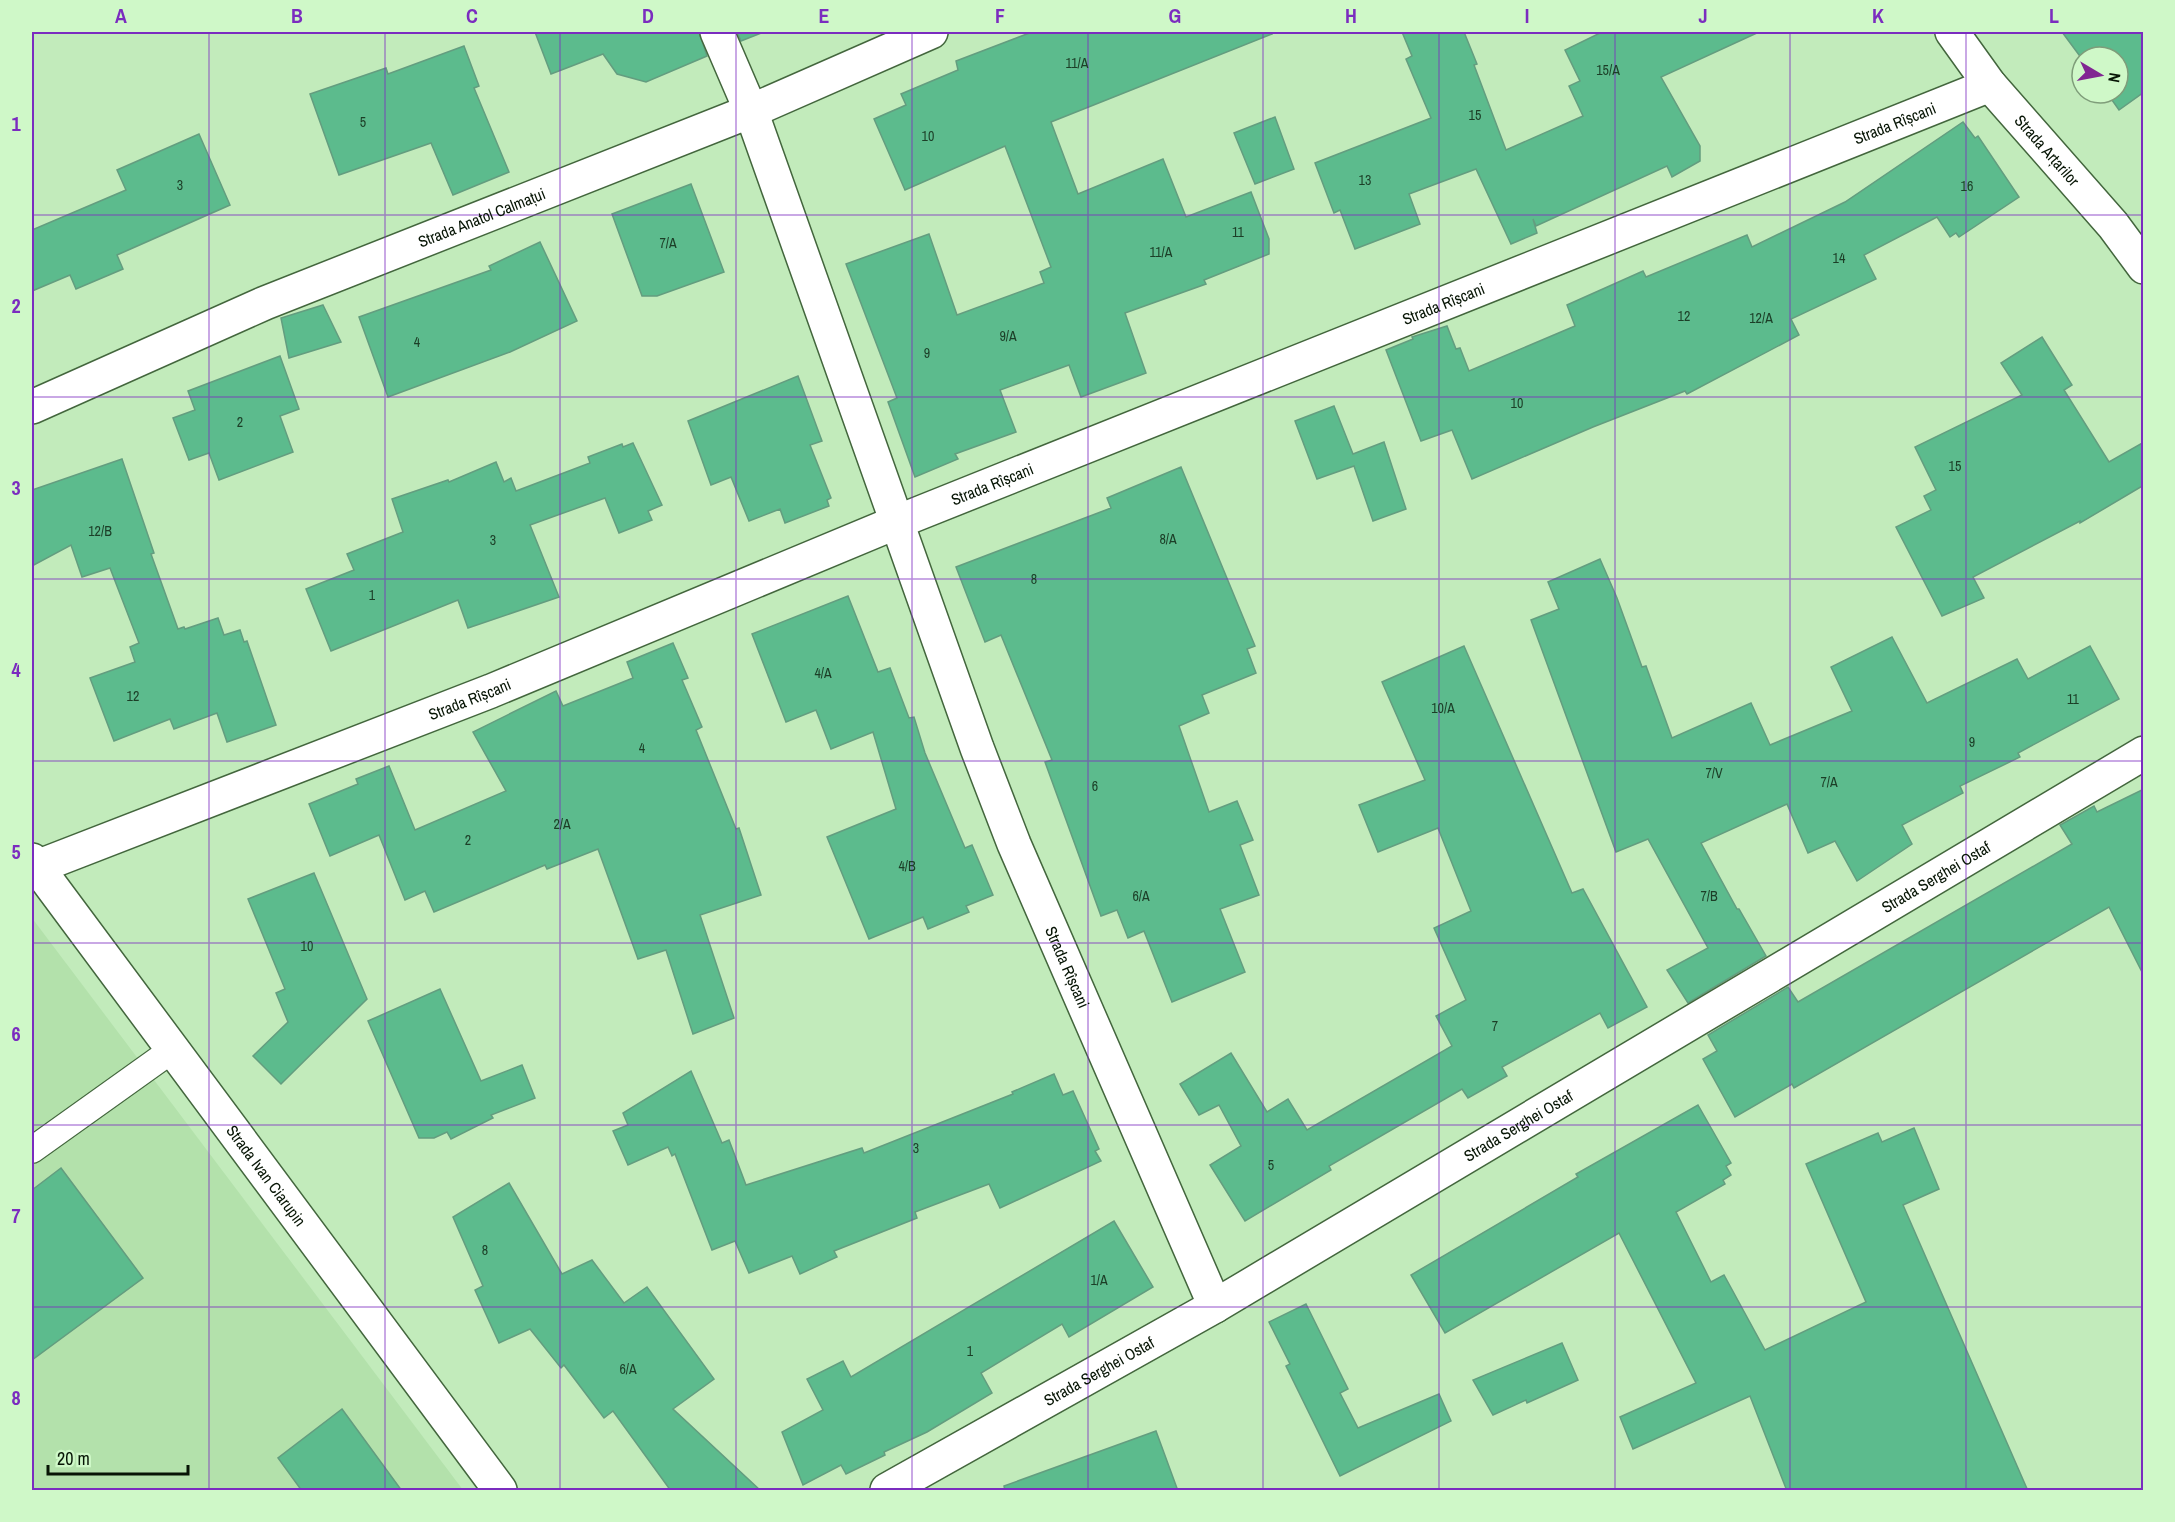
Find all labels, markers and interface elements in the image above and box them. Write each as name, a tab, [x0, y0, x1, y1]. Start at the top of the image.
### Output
text: A	[115, 2, 127, 29]
text: B	[291, 2, 303, 29]
text: C	[466, 2, 478, 29]
text: D	[642, 2, 654, 29]
text: E	[819, 2, 830, 29]
text: F	[995, 2, 1005, 29]
text: G	[1169, 2, 1181, 29]
text: H	[1345, 2, 1357, 29]
text: I	[1525, 2, 1529, 29]
text: J	[1698, 2, 1708, 29]
text: K	[1872, 2, 1884, 29]
text: L	[2049, 2, 2059, 29]
north arrow	[2070, 45, 2130, 105]
house number: 11/A	[1066, 54, 1089, 72]
house number: 15/A	[1596, 61, 1620, 79]
text: N	[2103, 71, 2126, 84]
street label: Strada Rîșcani	[1850, 97, 1939, 150]
house number: 15	[1469, 106, 1481, 124]
text: 1	[11, 110, 21, 137]
street label: Strada Arțarilor	[2010, 110, 2085, 191]
house number: 5	[360, 113, 366, 131]
house number: 10	[922, 127, 934, 145]
house number: 13	[1359, 171, 1371, 189]
house number: 3	[177, 176, 183, 194]
house number: 16	[1961, 177, 1973, 195]
street label: Strada Anatol Calmațui	[415, 182, 548, 252]
house number: 11	[1232, 223, 1245, 241]
house number: 7/A	[659, 234, 677, 252]
house number: 11/A	[1150, 243, 1173, 261]
house number: 14	[1833, 249, 1846, 267]
street label: Strada Rîșcani	[1399, 277, 1488, 330]
text: 2	[11, 292, 21, 319]
house number: 12	[1678, 307, 1690, 325]
house number: 12/A	[1749, 309, 1773, 327]
house number: 9/A	[999, 327, 1017, 345]
house number: 4	[414, 333, 421, 351]
house number: 9	[924, 344, 930, 362]
house number: 10	[1511, 394, 1523, 412]
house number: 2	[237, 413, 243, 431]
house number: 15	[1949, 457, 1961, 475]
street label: Strada Rîșcani	[948, 458, 1036, 510]
text: 3	[11, 474, 21, 501]
house number: 12/B	[88, 522, 112, 540]
house number: 8/A	[1159, 530, 1177, 548]
house number: 3	[490, 531, 496, 549]
house number: 8	[1031, 570, 1037, 588]
house number: 1	[369, 586, 376, 604]
text: 4	[11, 656, 21, 683]
house number: 4/A	[814, 664, 832, 682]
street label: Strada Rîșcani	[425, 673, 514, 725]
house number: 12	[127, 687, 139, 705]
house number: 11	[2067, 690, 2080, 708]
house number: 10/A	[1431, 699, 1455, 717]
house number: 9	[1969, 733, 1975, 751]
house number: 4	[639, 739, 646, 757]
house number: 7/V	[1705, 764, 1723, 782]
house number: 7/A	[1820, 773, 1838, 791]
house number: 6	[1092, 777, 1098, 795]
house number: 2/A	[553, 815, 571, 833]
house number: 2	[465, 831, 471, 849]
street label: Strada Serghei Ostaf	[1877, 836, 1995, 918]
text: 5	[11, 838, 21, 865]
house number: 4/B	[898, 857, 916, 875]
house number: 6/A	[1132, 887, 1150, 905]
house number: 7/B	[1700, 887, 1718, 905]
street label: Strada Rîșcani	[1040, 923, 1095, 1011]
house number: 10	[301, 937, 313, 955]
house number: 7	[1492, 1017, 1498, 1035]
text: 6	[11, 1020, 21, 1047]
street label: Strada Serghei Ostaf	[1460, 1084, 1577, 1166]
street label: Strada Ivan Ciarupin	[221, 1120, 311, 1231]
house number: 3	[913, 1139, 919, 1157]
house number: 5	[1268, 1156, 1274, 1174]
text: 7	[11, 1202, 21, 1229]
house number: 8	[482, 1241, 488, 1259]
house number: 1/A	[1090, 1271, 1108, 1289]
street label: Strada Serghei Ostaf	[1040, 1331, 1158, 1411]
house number: 1	[967, 1342, 974, 1360]
house number: 6/A	[619, 1360, 637, 1378]
text: 8	[11, 1384, 21, 1411]
scale bar	[48, 1438, 188, 1476]
text: 20 m	[57, 1446, 90, 1471]

